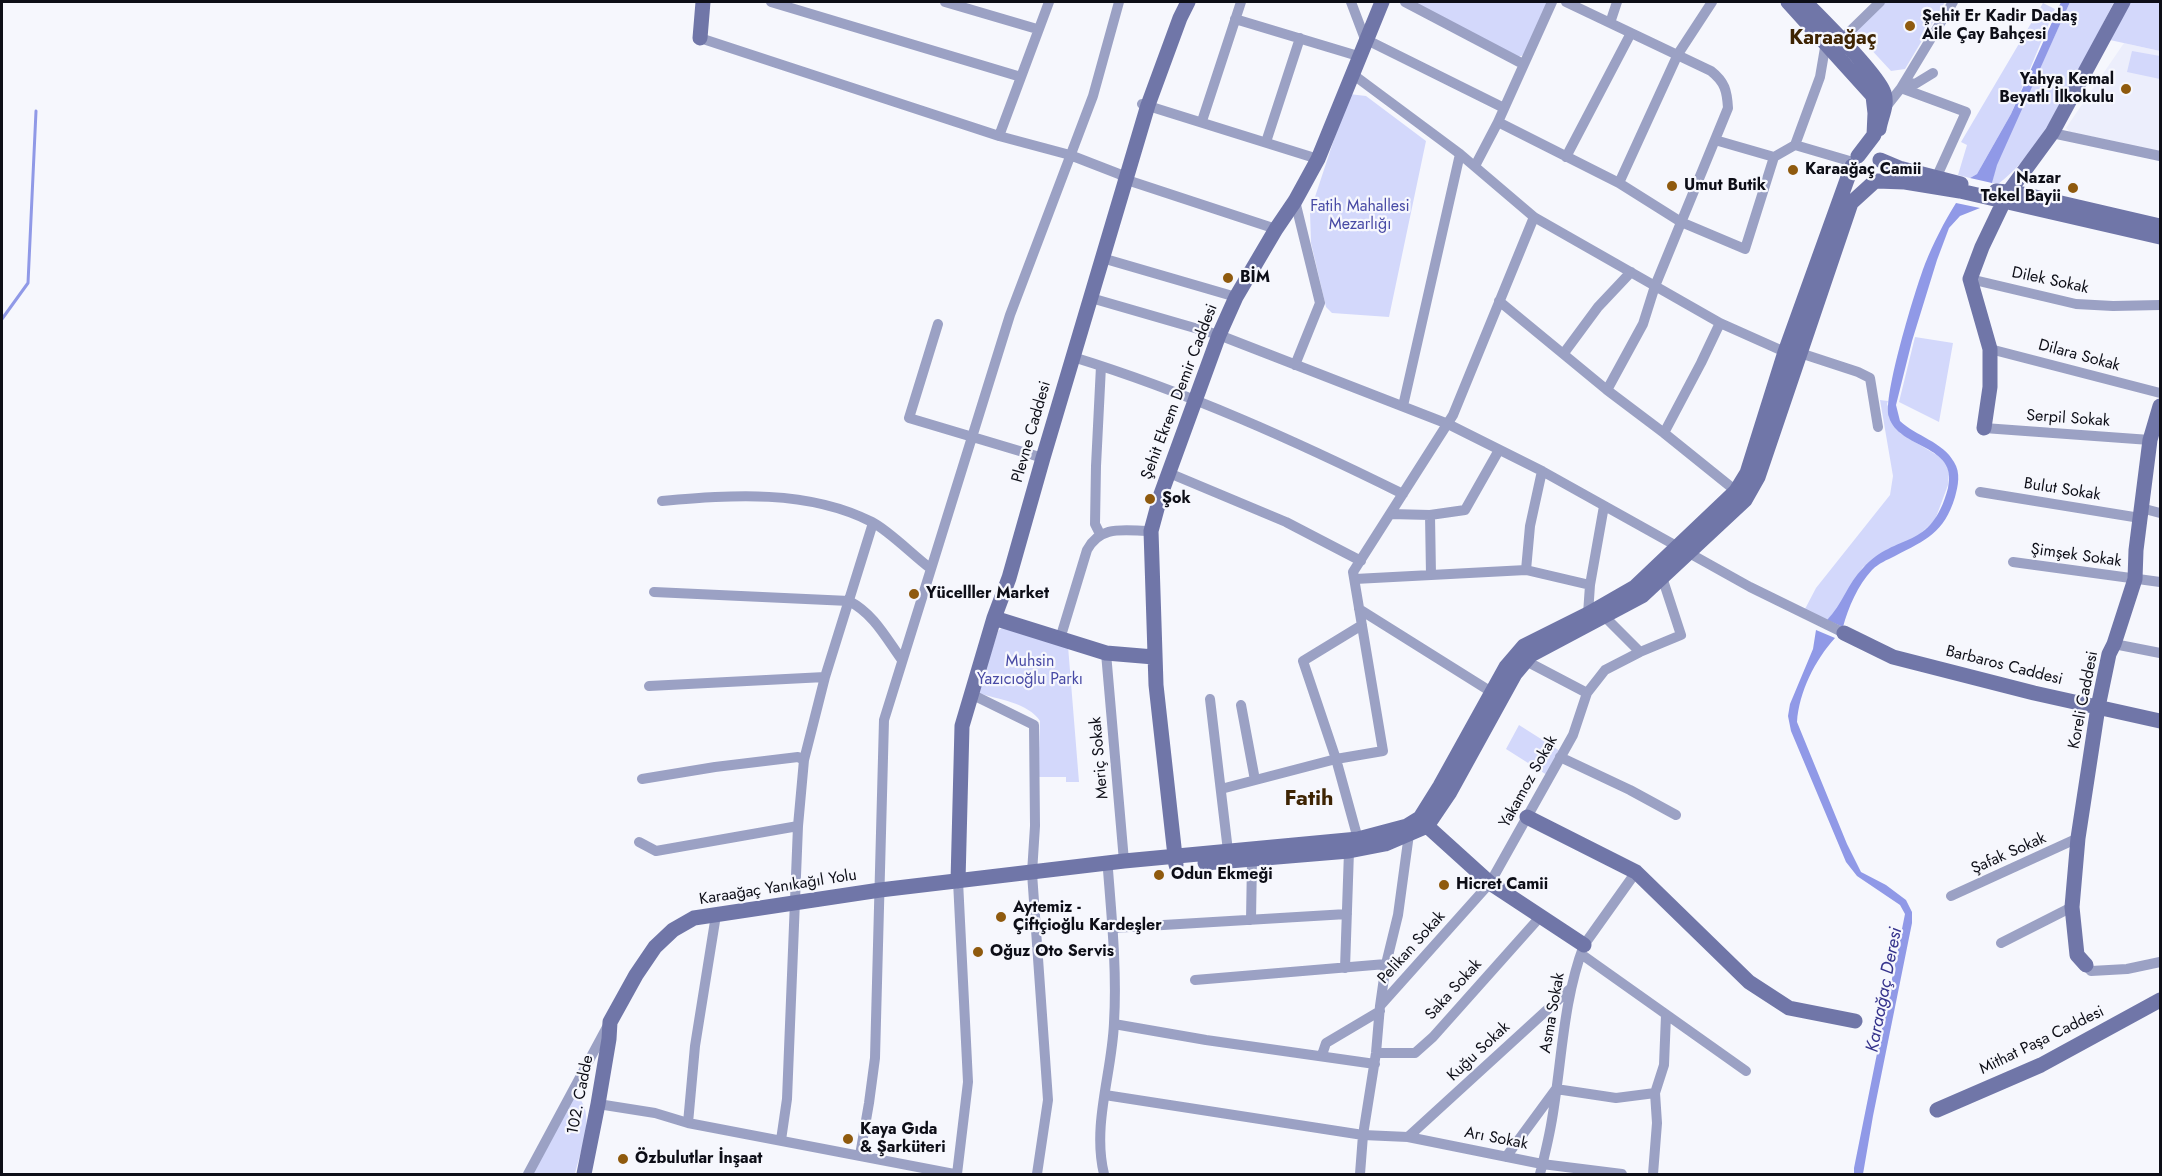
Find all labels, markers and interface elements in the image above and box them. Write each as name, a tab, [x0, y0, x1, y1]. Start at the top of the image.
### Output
place label: Şehit Er Kadir Dadaş Aile Çay Bahçesi	[1922, 7, 2077, 45]
marker: Şehit Er Kadir Dadaş Aile Çay Bahçesi	[1903, 19, 1917, 33]
district label: Karaağaç	[1789, 27, 1877, 51]
place label: Yahya Kemal Beyatlı İlkokulu	[1999, 70, 2114, 108]
marker: Yahya Kemal Beyatlı İlkokulu	[2119, 82, 2133, 96]
place label: Karaağaç Camii	[1805, 160, 1922, 180]
marker: Karaağaç Camii	[1786, 163, 1800, 177]
place label: Nazar Tekel Bayii	[1981, 169, 2061, 207]
place label: Umut Butik	[1684, 176, 1766, 196]
marker: Umut Butik	[1665, 179, 1679, 193]
marker: Nazar Tekel Bayii	[2066, 181, 2080, 195]
park label: Fatih Mahallesi Mezarlığı	[1310, 197, 1410, 235]
street label: Dilek Sokak	[2010, 263, 2090, 299]
place label: BİM	[1240, 268, 1270, 288]
marker: BİM	[1221, 271, 1235, 285]
street label: Şehit Ekrem Demir Caddesi	[1138, 301, 1222, 483]
street label: Dilara Sokak	[2036, 336, 2122, 376]
street label: Plevne Caddesi	[1008, 379, 1056, 485]
street label: Serpil Sokak	[2026, 407, 2110, 431]
street label: Bulut Sokak	[2022, 474, 2102, 506]
place label: Şok	[1162, 489, 1191, 509]
marker: Şok	[1143, 492, 1157, 506]
street label: Şimşek Sokak	[2029, 540, 2123, 572]
place label: Yücelller Market	[926, 584, 1049, 604]
marker: Yücelller Market	[907, 587, 921, 601]
street label: Barbaros Caddesi	[1944, 642, 2064, 690]
street label: Koreli Caddesi	[2065, 649, 2103, 751]
park label: Muhsin Yazıcıoğlu Parkı	[977, 652, 1083, 690]
street label: Meriç Sokak	[1087, 716, 1113, 800]
street label: Yakamoz Sokak	[1496, 733, 1562, 831]
district label: Fatih	[1285, 787, 1333, 813]
street label: Şafak Sokak	[1969, 829, 2049, 879]
place label: Odun Ekmeği	[1171, 865, 1273, 885]
street label: Karaağaç Yanıkağıl Yolu	[698, 866, 858, 910]
marker: Odun Ekmeği	[1152, 868, 1166, 882]
place label: Hicret Camii	[1456, 875, 1548, 895]
marker: Hicret Camii	[1437, 878, 1451, 892]
place label: Aytemiz - Çiftçioğlu Kardeşler	[1013, 898, 1162, 936]
street label: Pelikan Sokak	[1374, 908, 1450, 988]
marker: Aytemiz - Çiftçioğlu Kardeşler	[994, 910, 1008, 924]
water label: Karaağaç Deresi	[1862, 926, 1908, 1054]
place label: Oğuz Oto Servis	[990, 942, 1114, 962]
marker: Oğuz Oto Servis	[971, 945, 985, 959]
street label: Saka Sokak	[1422, 956, 1486, 1024]
street label: Asma Sokak	[1536, 971, 1570, 1055]
street label: Mithat Paşa Caddesi	[1977, 1002, 2107, 1080]
street label: Kuğu Sokak	[1444, 1018, 1514, 1086]
street label: 102. Cadde	[564, 1054, 598, 1136]
place label: Kaya Gıda & Şarküteri	[860, 1120, 946, 1158]
street label: Arı Sokak	[1463, 1123, 1529, 1155]
marker: Kaya Gıda & Şarküteri	[841, 1132, 855, 1146]
place label: Özbulutlar İnşaat	[635, 1149, 762, 1169]
marker: Özbulutlar İnşaat	[616, 1152, 630, 1166]

